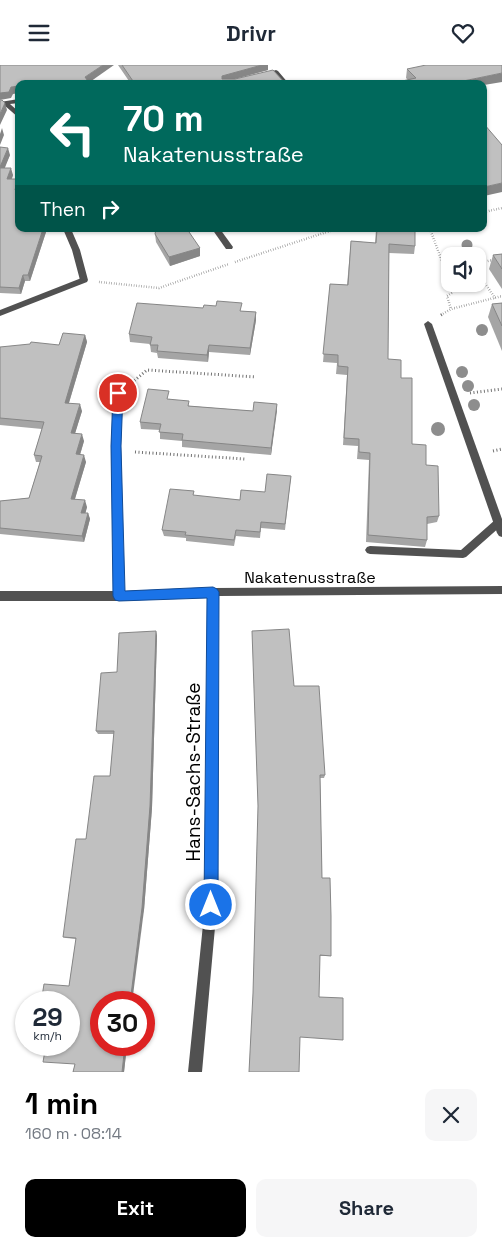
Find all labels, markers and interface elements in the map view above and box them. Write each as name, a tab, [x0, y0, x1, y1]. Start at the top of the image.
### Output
icon: menu	[25, 19, 53, 47]
text: Drivr	[226, 19, 276, 47]
icon: heart	[449, 19, 477, 47]
text: 70 m	[123, 97, 204, 141]
icon: left	[40, 100, 105, 165]
text: Nakatenusstraße	[123, 140, 304, 168]
icon: right	[96, 195, 124, 223]
text: Then	[40, 197, 86, 222]
map controls	[441, 247, 486, 292]
button: sound	[441, 247, 486, 292]
pin	[97, 372, 139, 414]
icon: arrive	[104, 379, 132, 407]
street label: Nakatenusstraße	[244, 567, 376, 588]
street label: Hans-Sachs-Straße	[181, 682, 206, 862]
position arrow	[184, 878, 236, 930]
speed limit sign: 30	[90, 991, 155, 1056]
text: 29	[32, 1001, 63, 1033]
text: km/h	[33, 1028, 62, 1044]
text: 1 min	[25, 1084, 98, 1123]
button: close	[425, 1089, 477, 1141]
text: 160 m · 08:14	[25, 1123, 122, 1144]
button: Exit	[25, 1179, 246, 1237]
button: Share	[256, 1179, 477, 1237]

